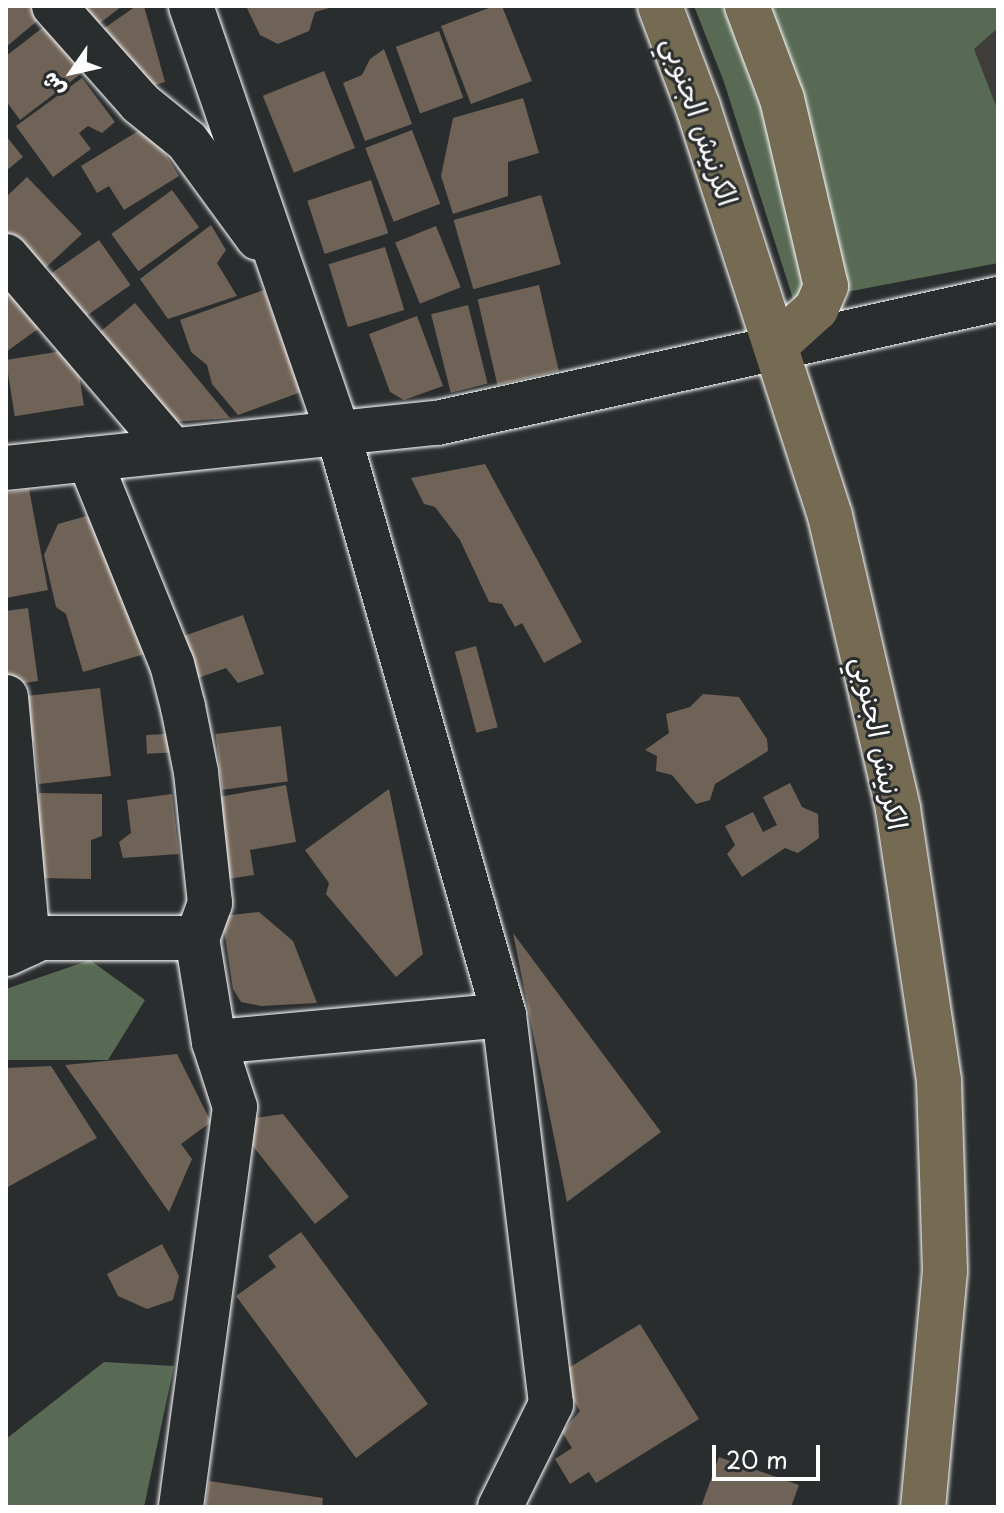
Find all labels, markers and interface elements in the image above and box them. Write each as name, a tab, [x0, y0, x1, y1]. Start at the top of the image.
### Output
north arrow	[32, 32, 112, 112]
street label: الكرنيش الجنوبي	[656, 32, 746, 210]
text: ش	[31, 66, 72, 105]
street label: الكرنيش الجنوبي	[846, 653, 916, 833]
scale bar	[716, 1429, 824, 1479]
text: 20 m	[726, 1441, 788, 1477]

